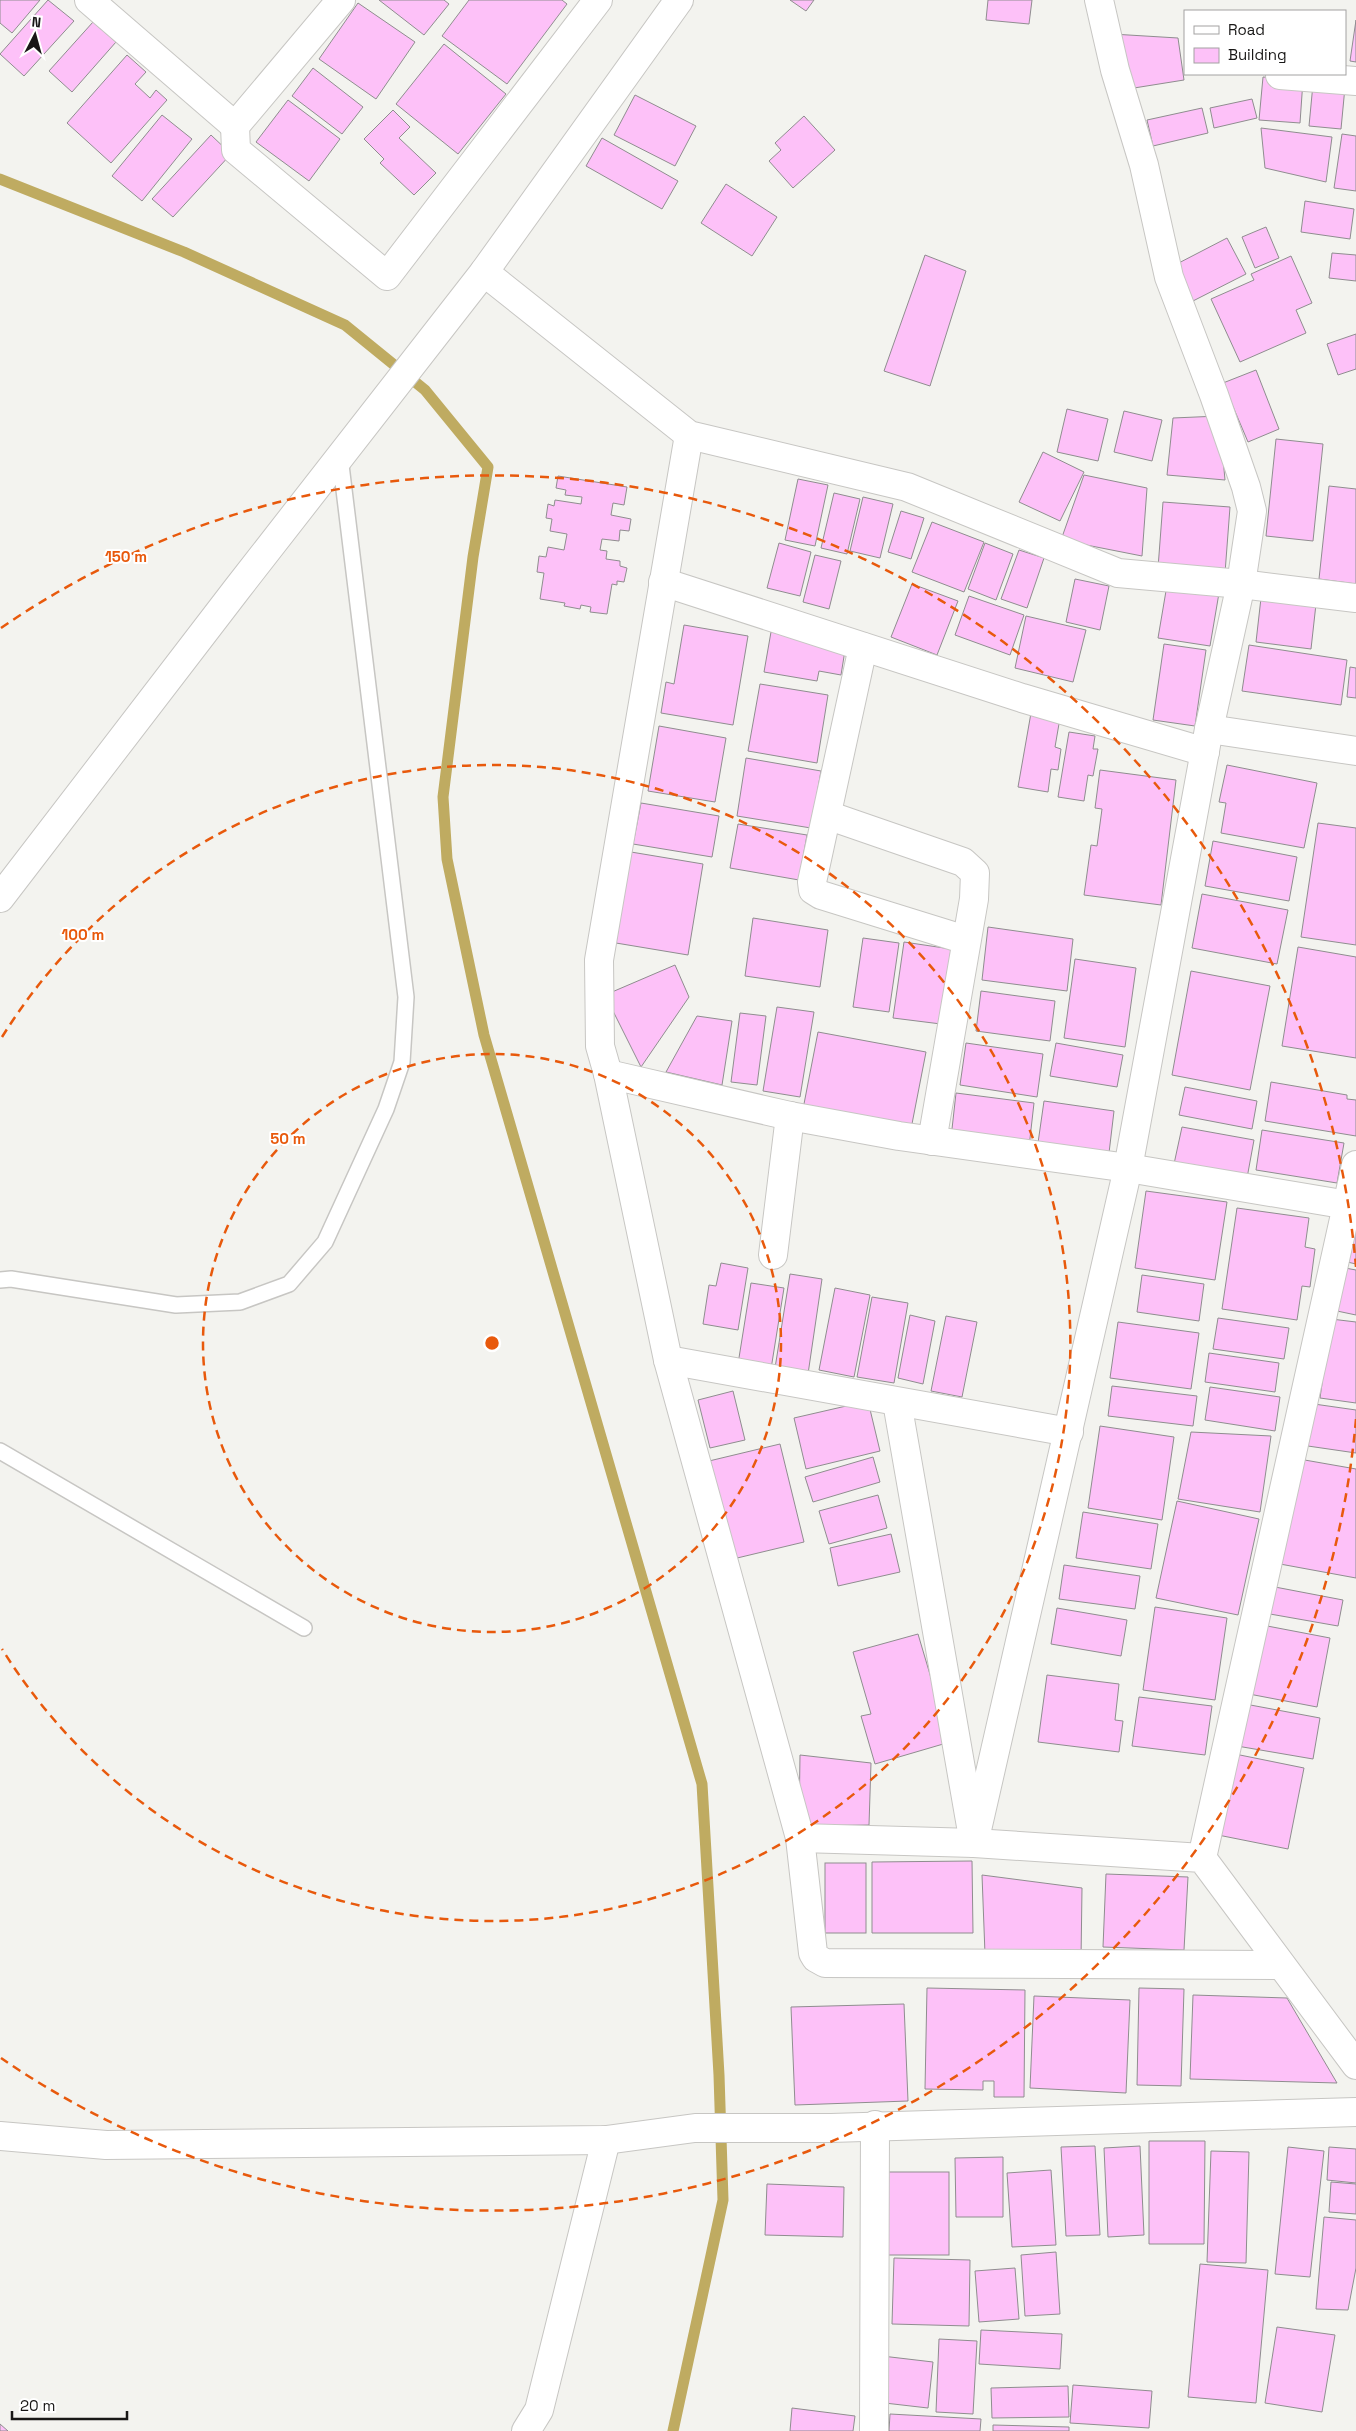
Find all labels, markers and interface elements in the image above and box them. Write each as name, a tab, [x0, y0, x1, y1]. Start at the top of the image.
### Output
north arrow	[10, 10, 60, 60]
legend	[1184, 10, 1346, 75]
text: N	[31, 13, 42, 32]
text: Road	[1228, 20, 1265, 39]
text: Building	[1228, 45, 1287, 64]
text: 150 m	[105, 547, 147, 566]
text: 100 m	[62, 925, 104, 944]
text: 50 m	[270, 1129, 306, 1148]
centre of rings	[483, 1334, 501, 1352]
scale bar	[12, 2388, 128, 2420]
text: 20 m	[20, 2396, 55, 2415]

